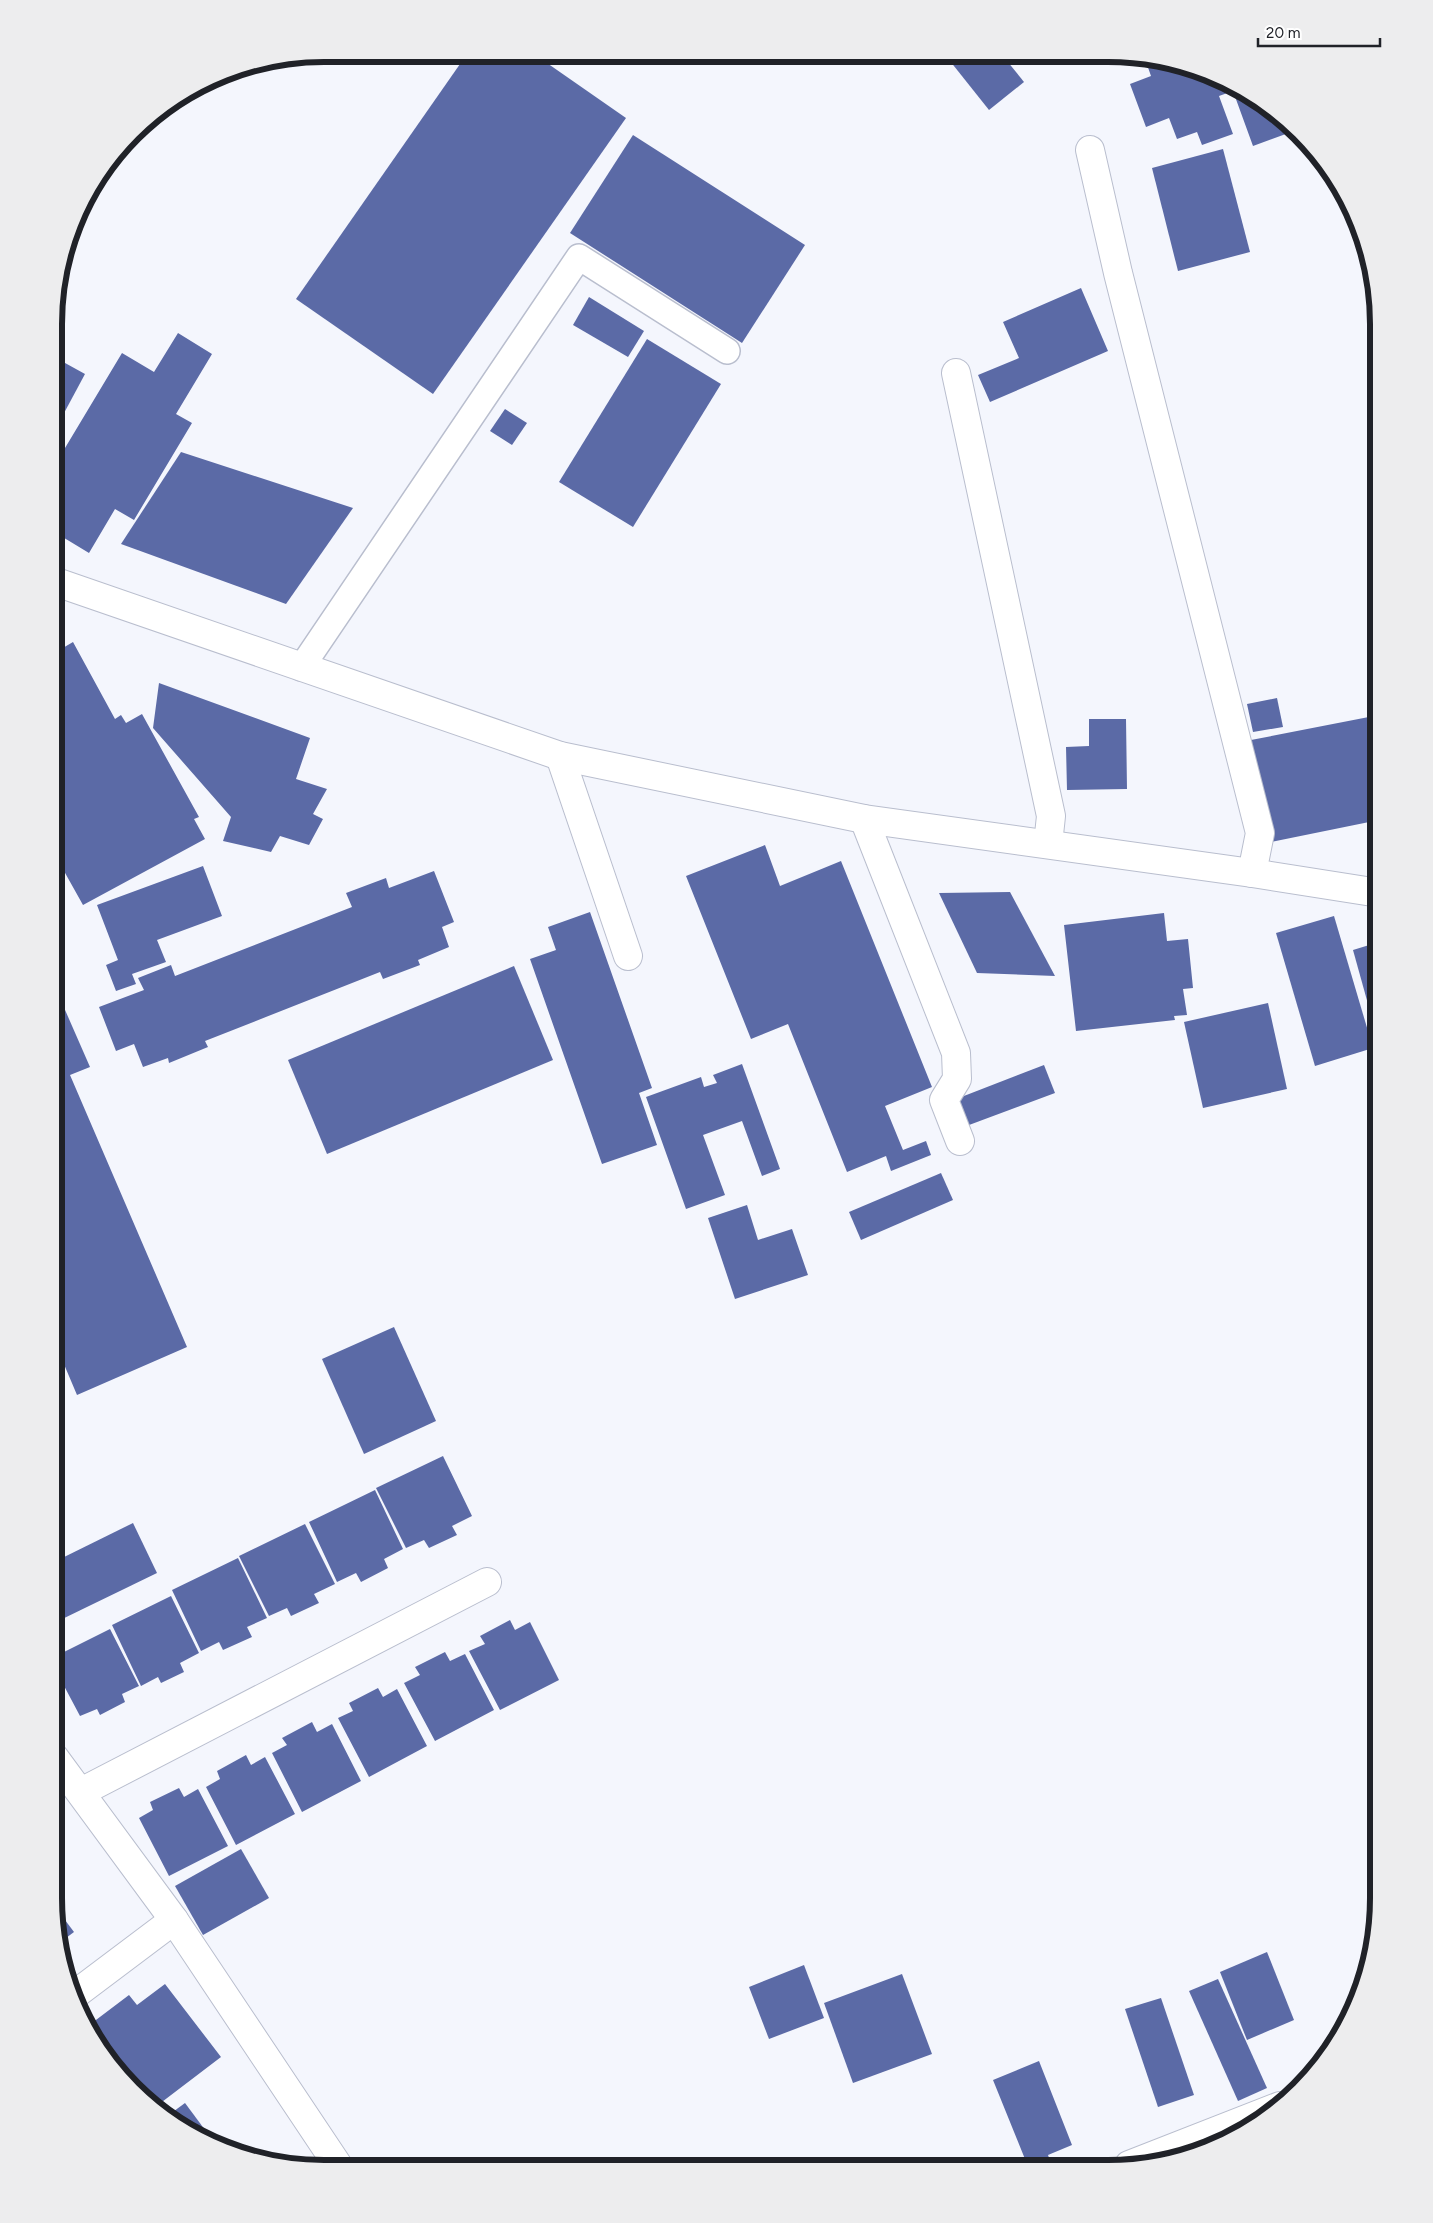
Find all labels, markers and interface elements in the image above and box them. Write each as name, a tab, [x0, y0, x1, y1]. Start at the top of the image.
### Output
scale bar	[1258, 15, 1380, 47]
text: 20 m	[1266, 24, 1300, 42]

